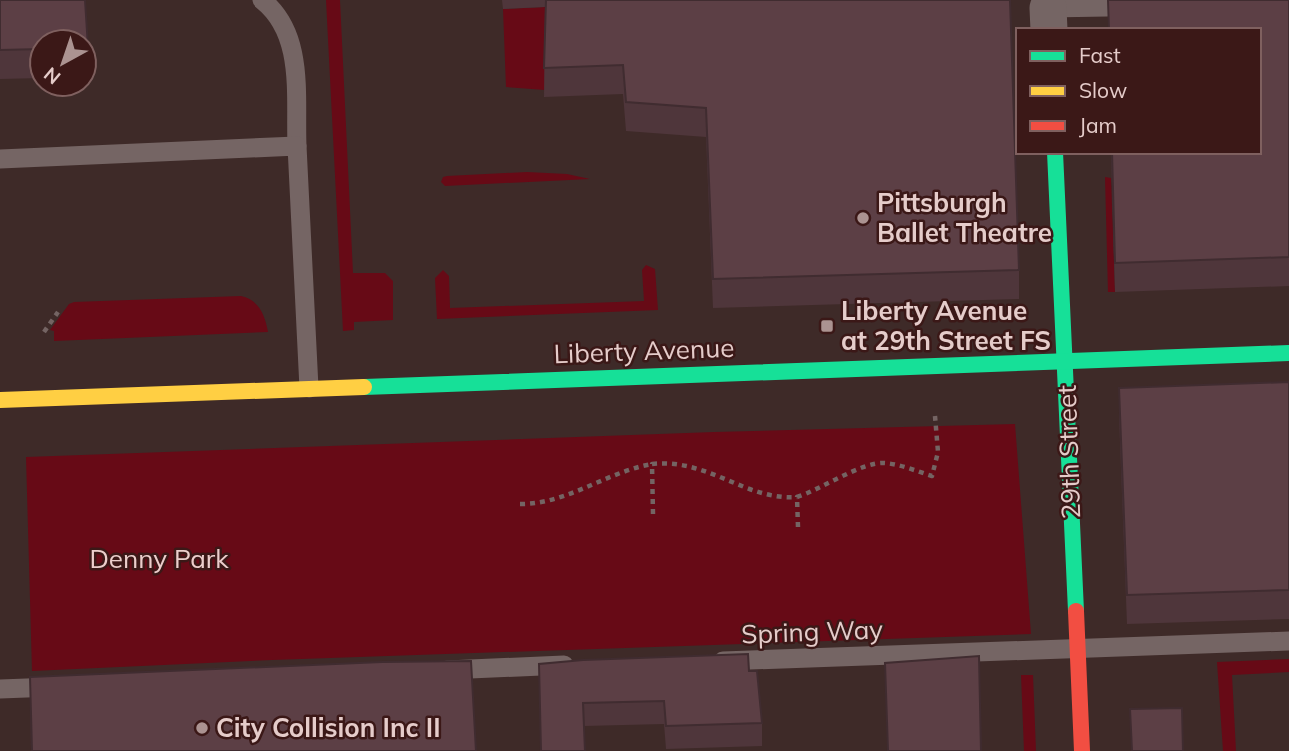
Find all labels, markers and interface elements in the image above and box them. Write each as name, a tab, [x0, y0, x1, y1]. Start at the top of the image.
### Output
north arrow	[28, 28, 98, 98]
legend	[1016, 28, 1261, 154]
text: Fast	[1079, 42, 1121, 68]
text: N	[39, 62, 65, 90]
text: Slow	[1079, 77, 1127, 103]
text: Jam	[1079, 112, 1117, 138]
place label: Pittsburgh Ballet Theatre	[877, 186, 1052, 249]
marker: Pittsburgh Ballet Theatre	[855, 210, 871, 226]
place label: Liberty Avenue at 29th Street FS	[841, 294, 1051, 357]
marker: Liberty Avenue at 29th Street FS	[819, 318, 835, 334]
street label: Liberty Avenue	[553, 331, 735, 370]
street label: 29th Street	[1050, 384, 1087, 520]
park label: Denny Park	[89, 542, 229, 575]
street label: Spring Way	[741, 613, 884, 650]
place label: City Collision Inc II	[216, 711, 441, 744]
marker: City Collision Inc II	[194, 720, 210, 736]

